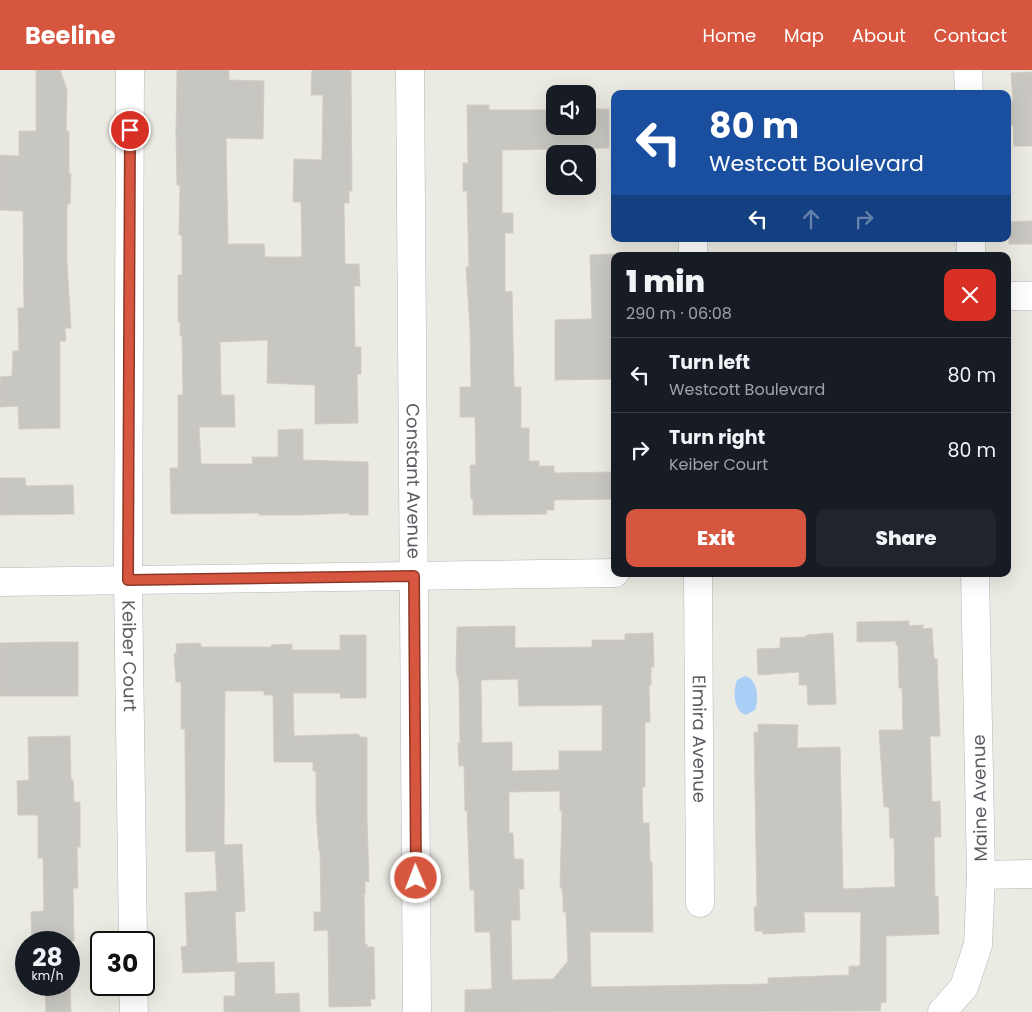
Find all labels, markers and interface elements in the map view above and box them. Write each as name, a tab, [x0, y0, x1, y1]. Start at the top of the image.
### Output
text: Beeline	[25, 19, 116, 52]
text: Home	[702, 23, 756, 48]
text: Map	[784, 23, 824, 48]
text: About	[852, 23, 906, 48]
text: Contact	[934, 23, 1007, 48]
map controls	[546, 85, 596, 195]
button: sound	[546, 85, 596, 135]
text: 80 m	[709, 101, 799, 150]
pin	[109, 109, 151, 151]
icon: left	[626, 110, 691, 175]
icon: arrive	[116, 116, 144, 144]
button: search	[546, 145, 596, 195]
text: Westcott Boulevard	[709, 148, 924, 179]
icon: left	[744, 205, 772, 233]
icon: ahead	[797, 205, 825, 233]
icon: right	[850, 205, 878, 233]
text: 1 min	[626, 260, 705, 303]
button: close	[944, 269, 996, 321]
text: 290 m · 06:08	[626, 302, 732, 325]
text: Turn left	[669, 349, 750, 376]
icon: left	[626, 361, 654, 389]
text: 80 m	[947, 362, 996, 389]
text: Westcott Boulevard	[669, 378, 825, 401]
street label: Constant Avenue	[400, 403, 427, 559]
text: Turn right	[669, 424, 765, 451]
icon: right	[626, 436, 654, 464]
text: 80 m	[947, 437, 996, 464]
text: Keiber Court	[669, 453, 768, 476]
button: Exit	[626, 509, 806, 567]
button: Share	[816, 509, 996, 567]
street label: Keiber Court	[116, 600, 143, 712]
street label: Elmira Avenue	[687, 675, 712, 803]
street label: Maine Avenue	[966, 734, 993, 862]
position arrow	[389, 851, 441, 903]
speed limit sign: 30	[90, 931, 155, 996]
text: 28	[32, 940, 63, 975]
text: km/h	[32, 967, 63, 984]

